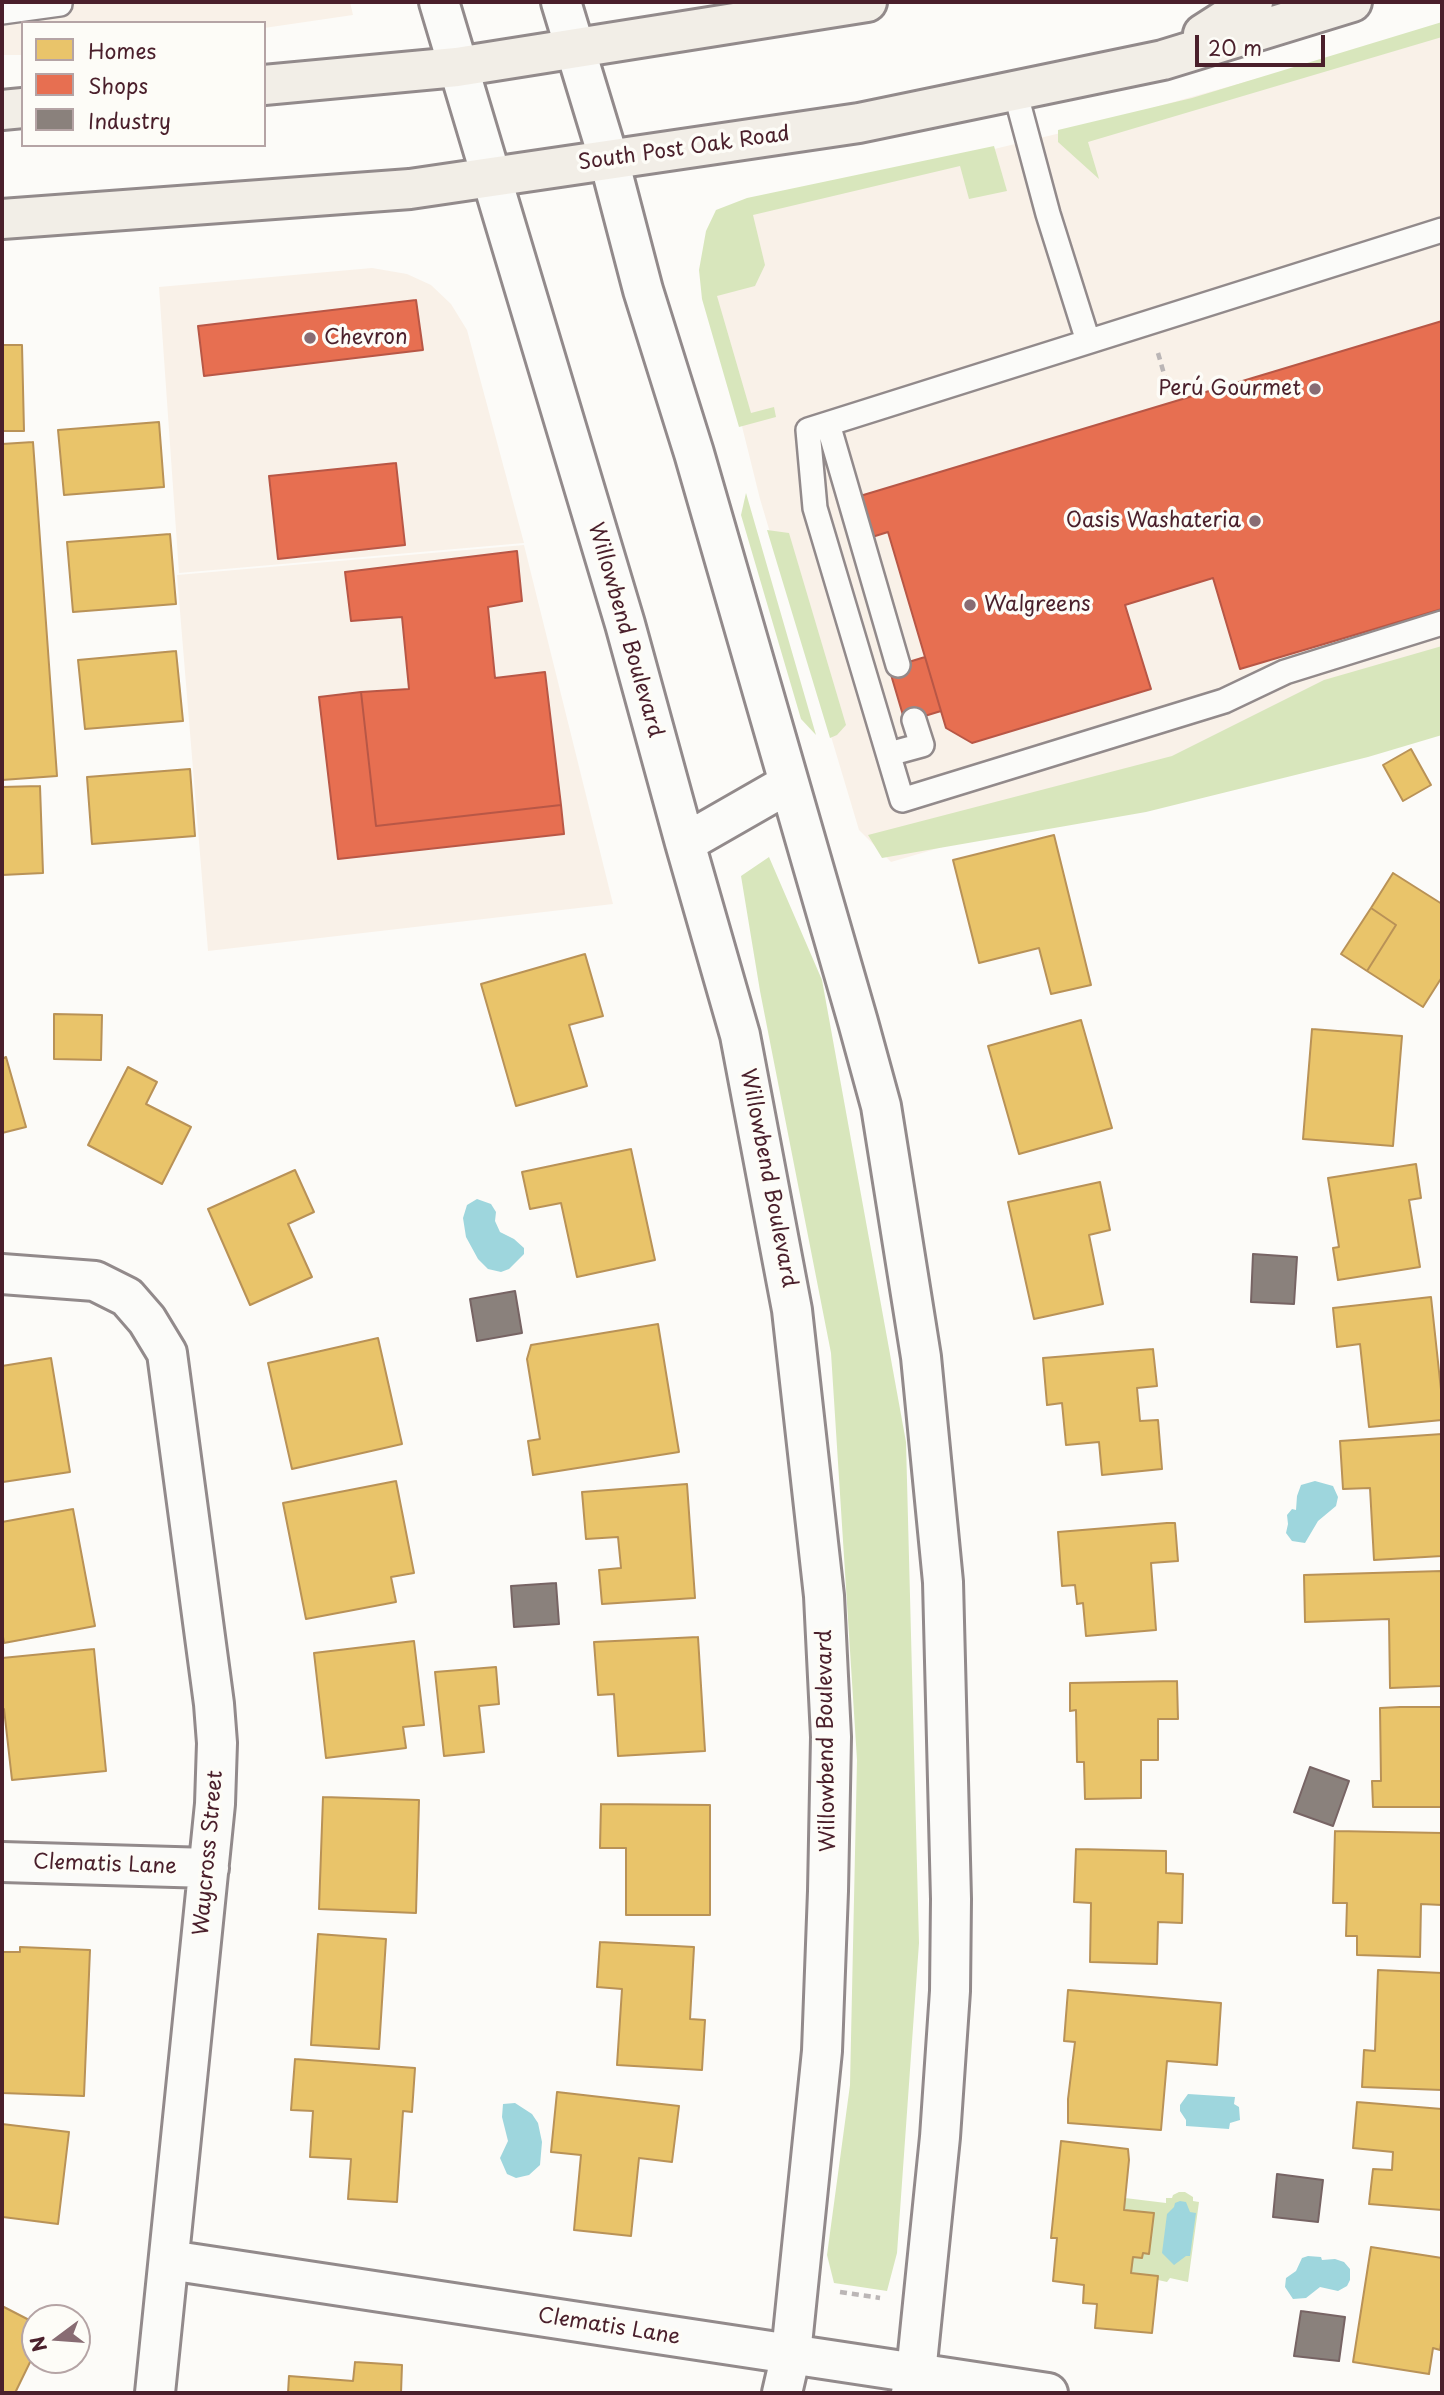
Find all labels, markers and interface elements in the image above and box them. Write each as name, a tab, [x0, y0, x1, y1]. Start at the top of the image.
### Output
legend	[21, 21, 266, 147]
scale bar	[1199, 21, 1328, 65]
text: 20 m	[1208, 31, 1262, 63]
text: Homes	[88, 34, 156, 66]
text: Shops	[88, 69, 148, 101]
text: Industry	[88, 104, 171, 136]
street label: South Post Oak Road	[577, 122, 791, 176]
place label: Chevron	[324, 325, 408, 351]
marker: Chevron	[302, 330, 318, 346]
place label: Perú Gourmet	[1158, 376, 1301, 402]
marker: Perú Gourmet	[1307, 381, 1323, 397]
place label: Oasis Washateria	[1066, 508, 1241, 534]
marker: Oasis Washateria	[1247, 513, 1263, 529]
street label: Willowbend Boulevard	[582, 520, 668, 740]
place label: Walgreens	[984, 592, 1091, 618]
marker: Walgreens	[962, 597, 978, 613]
street label: Willowbend Boulevard	[734, 1066, 802, 1290]
street label: Willowbend Boulevard	[812, 1630, 842, 1852]
street label: Waycross Street	[189, 1769, 229, 1937]
street label: Clematis Lane	[33, 1850, 177, 1880]
street label: Clematis Lane	[536, 2303, 682, 2351]
north arrow	[21, 2304, 91, 2374]
text: N	[22, 2333, 53, 2355]

